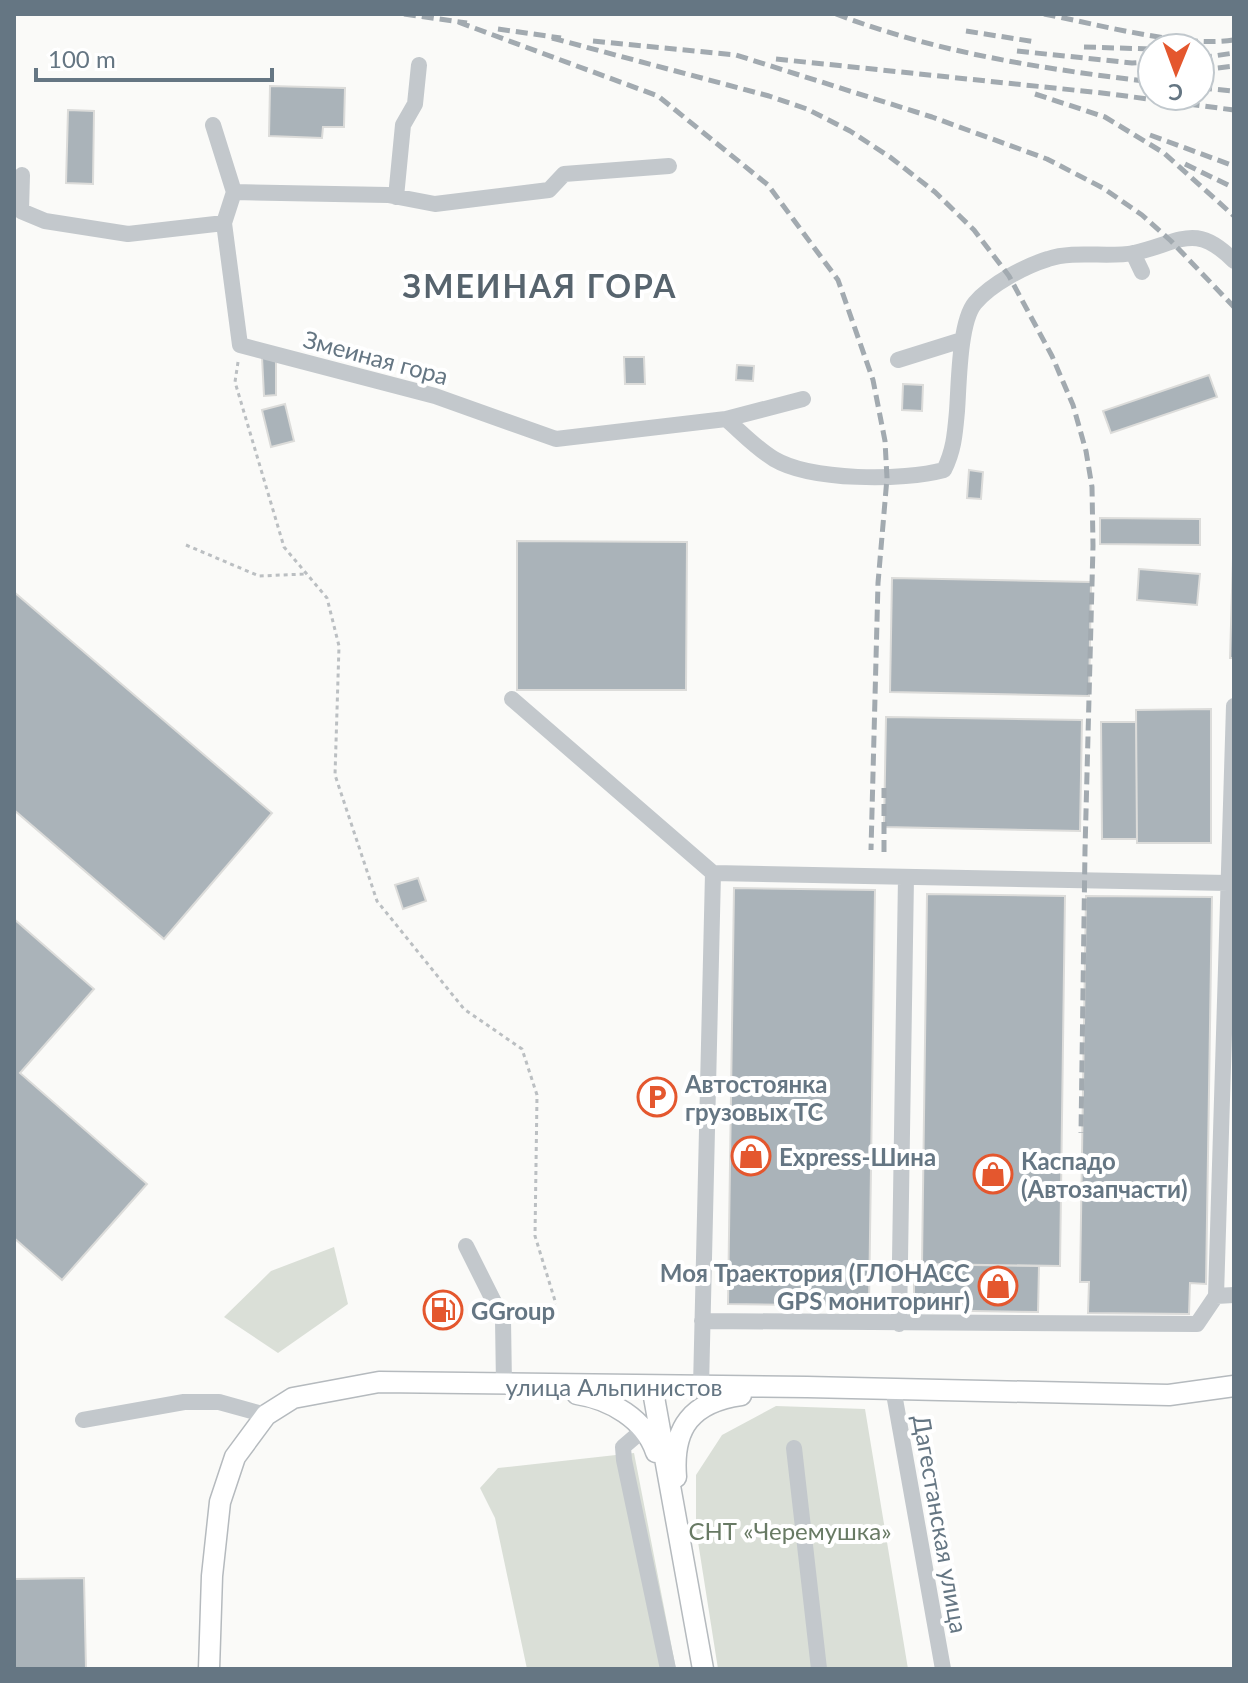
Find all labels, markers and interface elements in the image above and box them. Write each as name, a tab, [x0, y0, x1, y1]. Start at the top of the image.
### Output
scale bar	[36, 32, 272, 82]
north arrow	[1136, 32, 1216, 112]
text: 100 m	[48, 44, 116, 73]
text: С	[1168, 79, 1183, 106]
district label: ЗМЕИНАЯ ГОРА	[403, 266, 677, 305]
street label: Змеиная гора	[300, 324, 452, 390]
place label: Автостоянка грузовых ТС	[684, 1069, 828, 1126]
parking icon: Автостоянка грузовых ТС	[636, 1076, 678, 1118]
shop icon: Express-Шина	[730, 1135, 772, 1177]
place label: Express-Шина	[779, 1142, 936, 1171]
place label: Каспадо (Автозапчасти)	[1021, 1146, 1188, 1203]
shop icon: Каспадо (Автозапчасти)	[972, 1153, 1014, 1195]
place label: Моя Траектория (ГЛОНАСС GPS мониторинг)	[660, 1258, 970, 1315]
shop icon: Моя Траектория (ГЛОНАСС GPS мониторинг)	[977, 1265, 1019, 1307]
fuel station icon: GGroup	[422, 1289, 464, 1331]
place label: GGroup	[471, 1296, 555, 1325]
street label: улица Альпинистов	[506, 1372, 722, 1401]
street label: Дагестанская улица	[908, 1413, 974, 1635]
park label: СНТ «Черемушка»	[689, 1516, 891, 1545]

